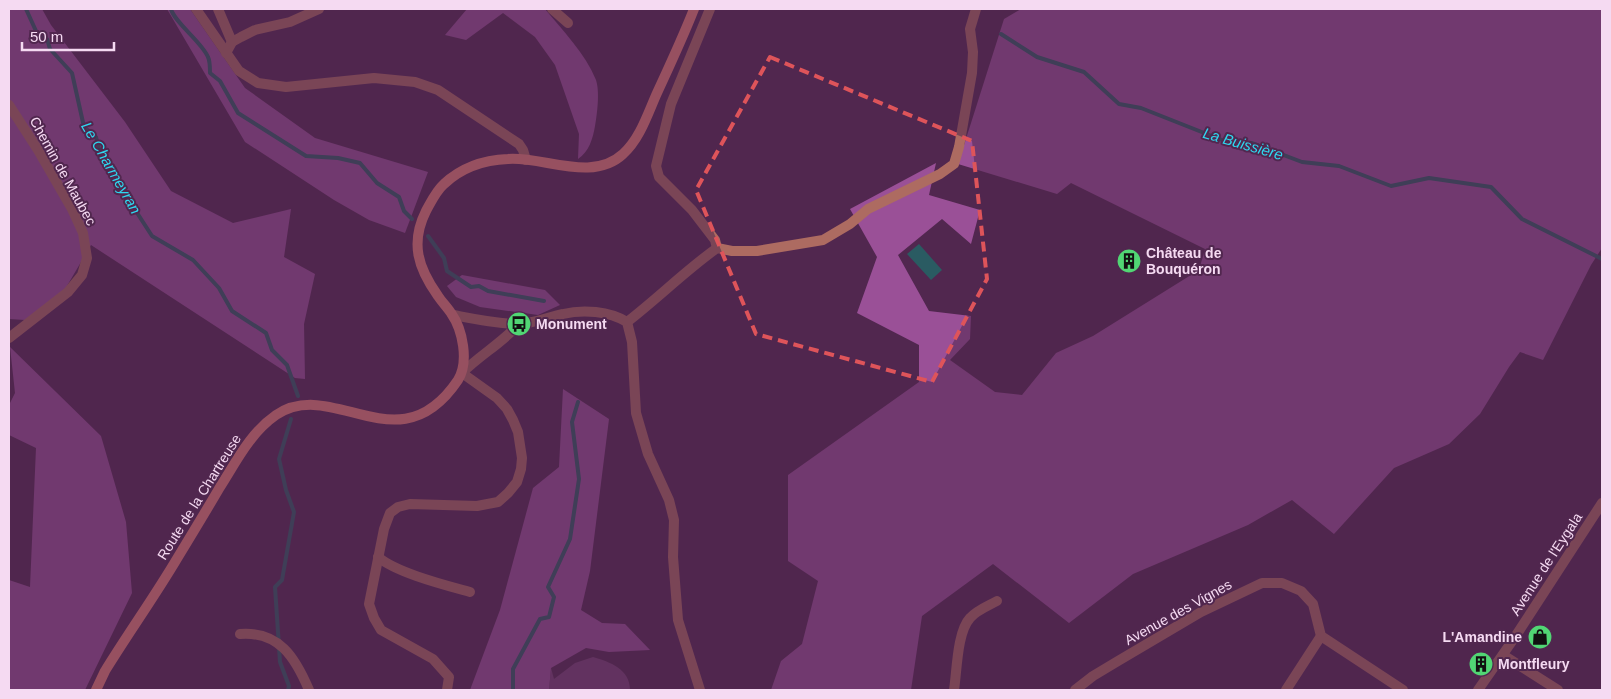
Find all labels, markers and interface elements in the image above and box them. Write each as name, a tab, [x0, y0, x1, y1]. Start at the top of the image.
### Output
scale bar	[22, 20, 115, 52]
text: 50 m	[30, 28, 63, 45]
street label: Chemin de Maubec	[27, 114, 99, 228]
water label: Le Charmeyran	[78, 119, 145, 217]
water label: La Buissière	[1201, 124, 1285, 163]
place label: Château de Bouquéron	[1146, 245, 1222, 277]
building icon: Château de Bouquéron	[1116, 248, 1142, 274]
bus stop icon: Monument	[506, 311, 532, 337]
place label: Monument	[536, 316, 607, 332]
street label: Route de la Chartreuse	[154, 431, 244, 563]
street label: Avenue de l'Eygala	[1507, 509, 1585, 618]
street label: Avenue des Vignes	[1122, 576, 1234, 648]
shop icon: L'Amandine	[1527, 624, 1553, 650]
place label: L'Amandine	[1442, 629, 1522, 645]
building icon: Montfleury	[1468, 651, 1494, 677]
place label: Montfleury	[1498, 656, 1570, 672]

